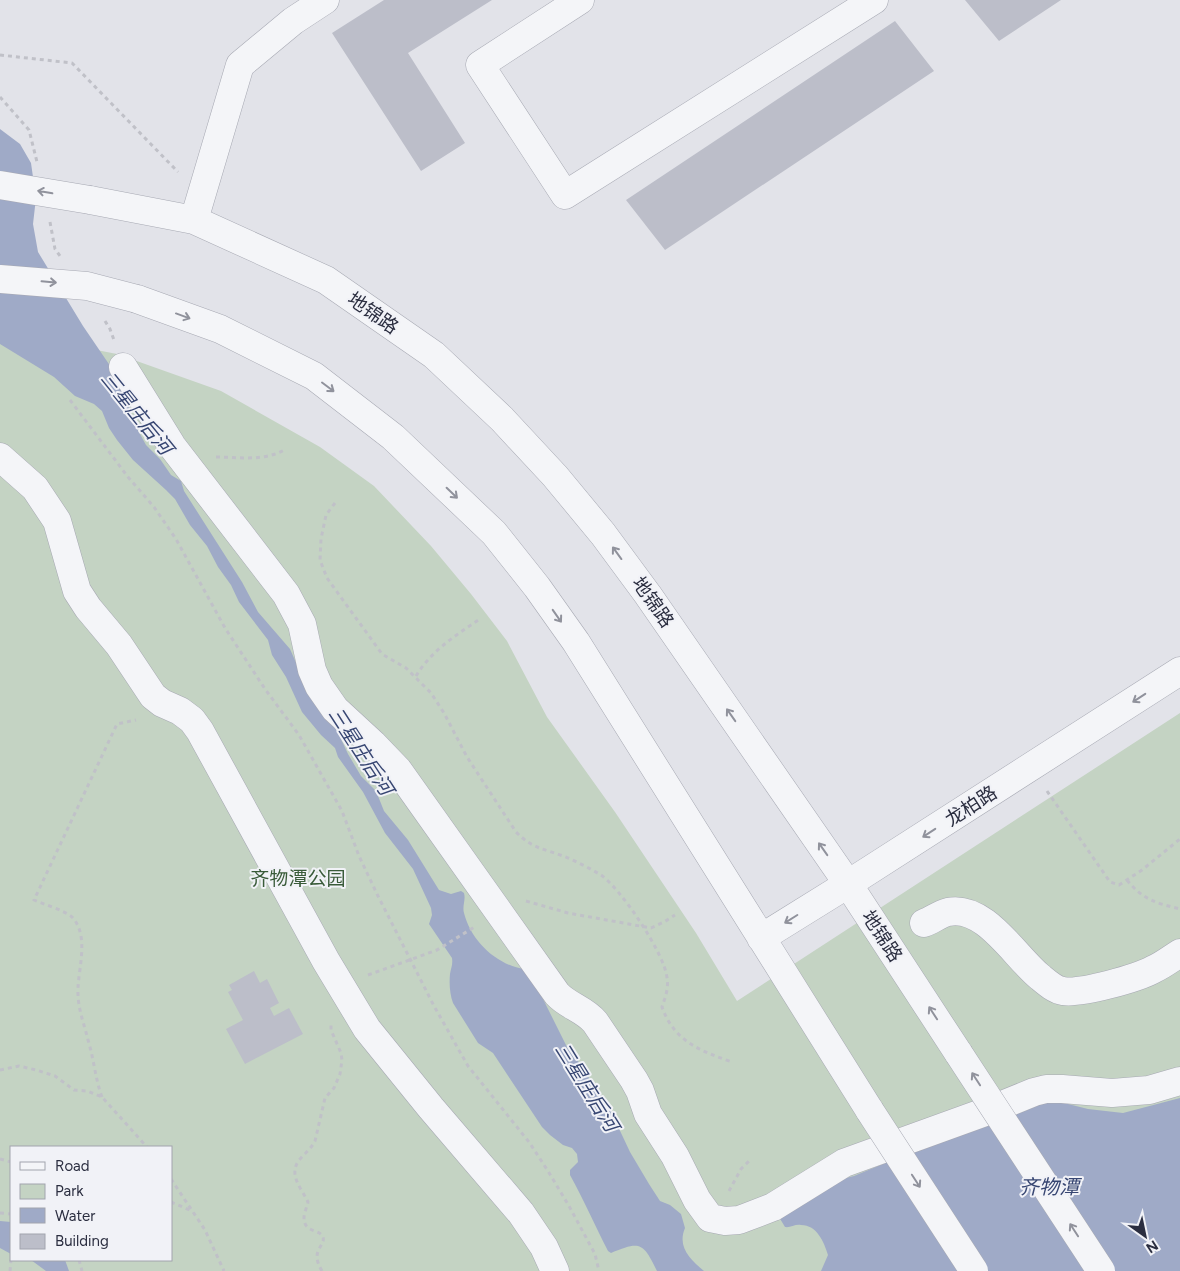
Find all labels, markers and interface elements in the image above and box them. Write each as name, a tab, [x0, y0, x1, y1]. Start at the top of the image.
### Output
one-way arrow	[37, 186, 53, 196]
one-way arrow	[40, 277, 56, 287]
street label: 地锦路	[343, 287, 403, 339]
one-way arrow	[175, 312, 190, 321]
water label: 三星庄后河	[96, 367, 180, 463]
one-way arrow	[321, 382, 334, 393]
one-way arrow	[445, 487, 458, 499]
one-way arrow	[612, 547, 623, 560]
street label: 地锦路	[627, 572, 679, 632]
one-way arrow	[552, 609, 562, 623]
one-way arrow	[1132, 693, 1146, 703]
water label: 三星庄后河	[324, 703, 400, 803]
one-way arrow	[726, 708, 736, 722]
street label: 龙柏路	[941, 781, 1001, 831]
one-way arrow	[922, 828, 936, 838]
one-way arrow	[818, 842, 828, 856]
park label: 齐物潭公园	[250, 867, 346, 890]
street label: 地锦路	[857, 906, 907, 966]
one-way arrow	[784, 914, 798, 925]
one-way arrow	[927, 1006, 938, 1020]
water label: 三星庄后河	[550, 1038, 626, 1139]
one-way arrow	[971, 1073, 981, 1087]
legend	[10, 1146, 172, 1261]
text: Road	[55, 1157, 90, 1175]
one-way arrow	[910, 1174, 921, 1188]
water label: 齐物潭	[1019, 1175, 1083, 1199]
text: Park	[55, 1182, 84, 1200]
text: Water	[55, 1207, 95, 1225]
north arrow	[1120, 1211, 1170, 1261]
one-way arrow	[1069, 1223, 1079, 1237]
text: Building	[55, 1232, 109, 1250]
text: N	[1143, 1236, 1161, 1257]

